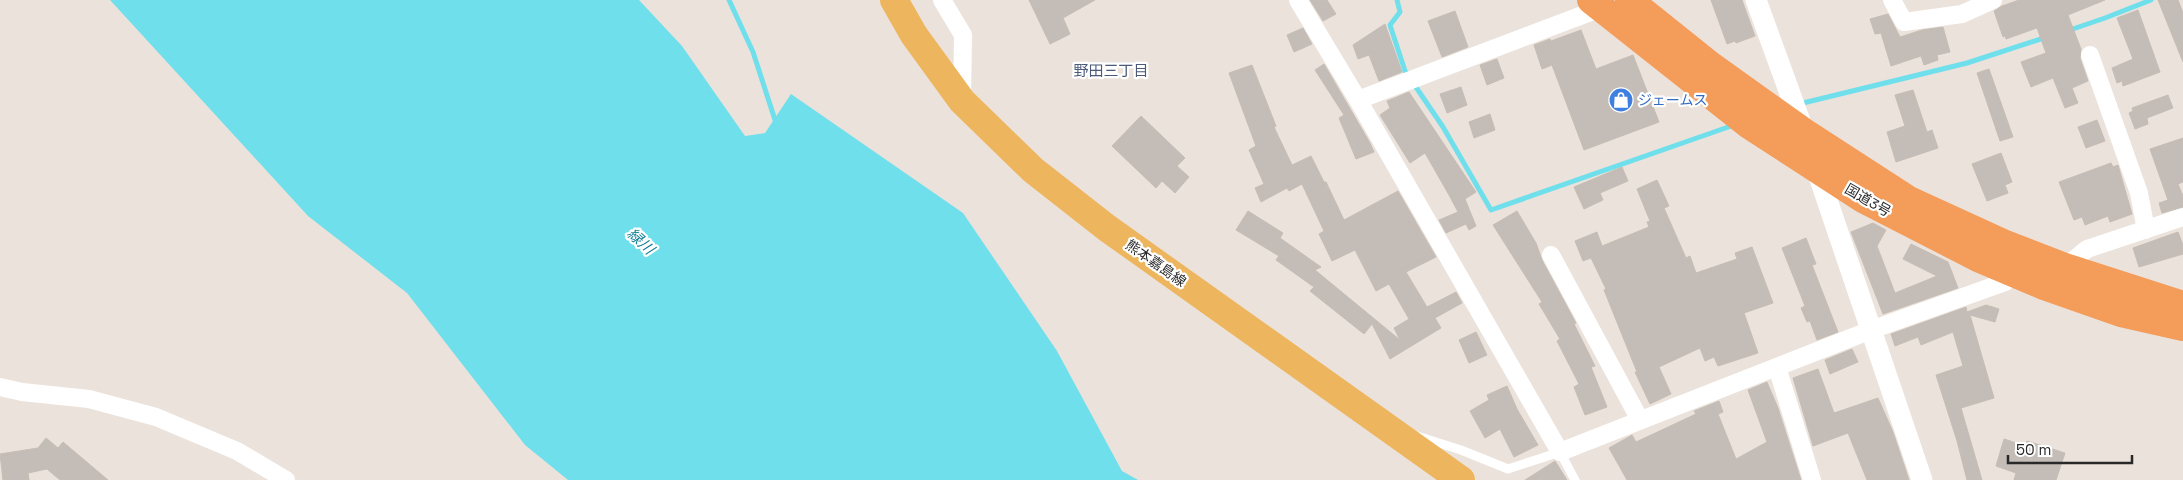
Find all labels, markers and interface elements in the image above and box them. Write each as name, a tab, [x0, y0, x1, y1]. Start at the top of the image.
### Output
district label: 野田三丁目	[1073, 61, 1149, 80]
shop icon: ジェームス	[1608, 87, 1634, 113]
place label: ジェームス	[1638, 91, 1708, 109]
street label: 国道3号	[1842, 180, 1894, 220]
water label: 緑川	[624, 224, 660, 260]
street label: 熊本嘉島線	[1122, 236, 1190, 290]
scale bar	[2008, 432, 2132, 464]
text: 50 m	[2016, 440, 2051, 459]

